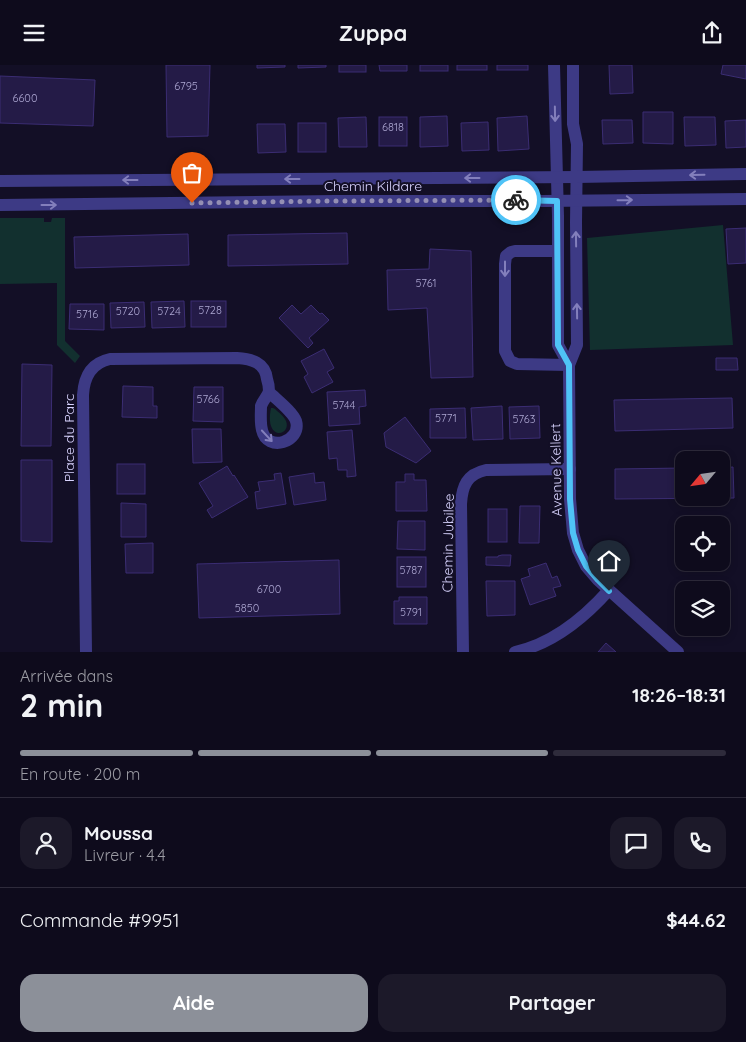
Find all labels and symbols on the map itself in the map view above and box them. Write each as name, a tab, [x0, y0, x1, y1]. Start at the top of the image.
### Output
house number: 6795	[174, 79, 198, 93]
house number: 6600	[13, 91, 37, 105]
one-way arrow	[550, 105, 560, 121]
house number: 6818	[382, 120, 404, 134]
pin	[171, 152, 213, 203]
one-way arrow	[690, 170, 706, 180]
one-way arrow	[465, 173, 481, 183]
one-way arrow	[285, 174, 301, 184]
one-way arrow	[122, 175, 138, 185]
courier	[491, 175, 541, 225]
street label: Chemin Kildare	[324, 177, 422, 195]
one-way arrow	[617, 195, 633, 205]
one-way arrow	[40, 200, 56, 210]
one-way arrow	[571, 232, 581, 248]
one-way arrow	[500, 260, 510, 277]
house number: 5761	[415, 276, 437, 290]
house number: 5728	[198, 303, 222, 317]
house number: 5720	[116, 304, 140, 318]
house number: 5724	[157, 304, 181, 318]
one-way arrow	[572, 304, 582, 320]
house number: 5716	[76, 307, 98, 321]
house number: 5766	[196, 392, 220, 406]
street label: Place du Parc	[60, 394, 78, 482]
house number: 5744	[333, 398, 356, 412]
house number: 5771	[435, 411, 457, 425]
house number: 5763	[513, 412, 536, 426]
street label: Avenue Kellert	[546, 423, 566, 517]
one-way arrow	[261, 429, 273, 442]
north arrow	[675, 451, 730, 506]
street label: Chemin Jubilee	[438, 493, 458, 593]
pin	[588, 540, 630, 591]
house number: 5787	[400, 563, 423, 577]
house number: 6700	[257, 582, 281, 596]
house number: 5850	[235, 601, 259, 615]
house number: 5791	[400, 605, 422, 619]

